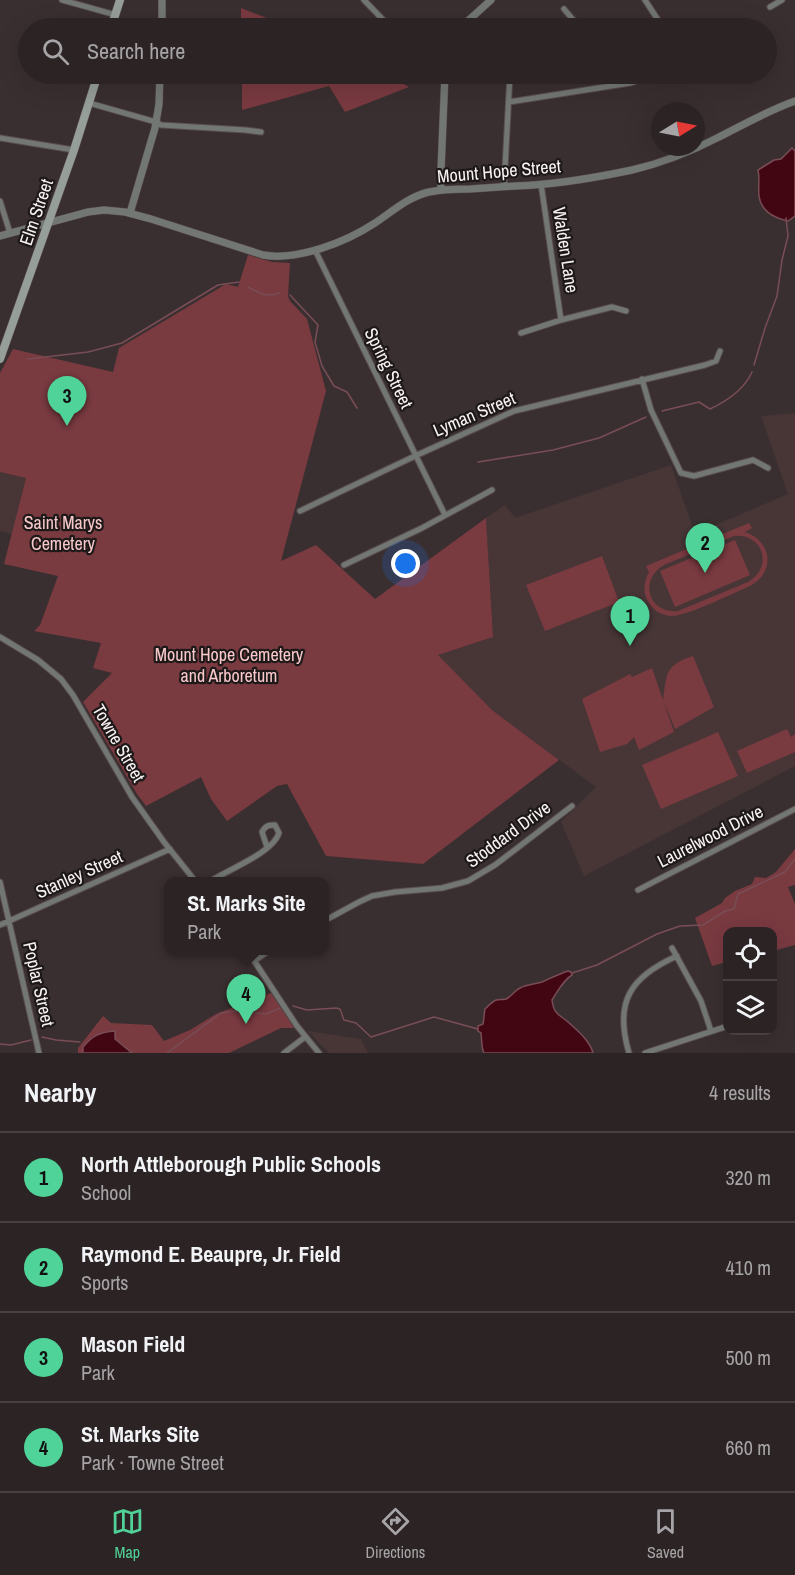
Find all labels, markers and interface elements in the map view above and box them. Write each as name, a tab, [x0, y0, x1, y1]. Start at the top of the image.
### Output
search box	[18, 18, 777, 84]
icon: search	[39, 35, 72, 68]
text: Search here	[87, 36, 185, 66]
north arrow	[651, 102, 705, 156]
street label: Mount Hope Street	[436, 153, 562, 189]
street label: Elm Street	[13, 175, 59, 249]
street label: Walden Lane	[547, 205, 585, 295]
street label: Spring Street	[359, 323, 419, 413]
pin: 3	[48, 376, 86, 426]
street label: Lyman Street	[429, 385, 519, 443]
park label: Saint Marys Cemetery	[24, 510, 102, 556]
pin: 2	[686, 524, 724, 573]
your location	[391, 549, 420, 578]
pin: 1	[610, 596, 650, 646]
park label: Mount Hope Cemetery and Arboretum	[155, 642, 304, 688]
street label: Towne Street	[87, 699, 151, 787]
street label: Stoddard Drive	[460, 795, 556, 873]
street label: Laurelwood Drive	[653, 799, 767, 873]
street label: Stanley Street	[32, 844, 126, 904]
popup	[164, 877, 329, 955]
text: St. Marks Site	[187, 888, 306, 918]
text: Park	[187, 918, 221, 945]
map controls	[723, 927, 777, 1035]
button: locate	[723, 927, 777, 981]
street label: Poplar Street	[17, 939, 61, 1029]
pin: 4	[226, 974, 266, 1024]
button: layers	[723, 981, 777, 1035]
text: Nearby	[24, 1075, 96, 1110]
text: 4 results	[709, 1079, 771, 1106]
text: North Attleborough Public Schools	[81, 1149, 381, 1179]
text: 1	[39, 1164, 48, 1191]
text: 320 m	[725, 1164, 771, 1191]
text: School	[81, 1179, 131, 1206]
text: Raymond E. Beaupre, Jr. Field	[81, 1239, 341, 1269]
text: 2	[39, 1254, 48, 1281]
text: 410 m	[725, 1254, 771, 1281]
text: Sports	[81, 1269, 128, 1296]
text: Mason Field	[81, 1329, 185, 1359]
text: 3	[39, 1344, 48, 1371]
text: 500 m	[725, 1344, 771, 1371]
text: Park	[81, 1359, 115, 1386]
text: St. Marks Site	[81, 1419, 199, 1449]
text: 4	[39, 1434, 48, 1461]
text: 660 m	[725, 1434, 771, 1461]
text: Park · Towne Street	[81, 1449, 224, 1476]
tab: Map	[111, 1505, 144, 1563]
tab: Directions	[365, 1505, 425, 1563]
tab: Saved	[647, 1505, 684, 1563]

